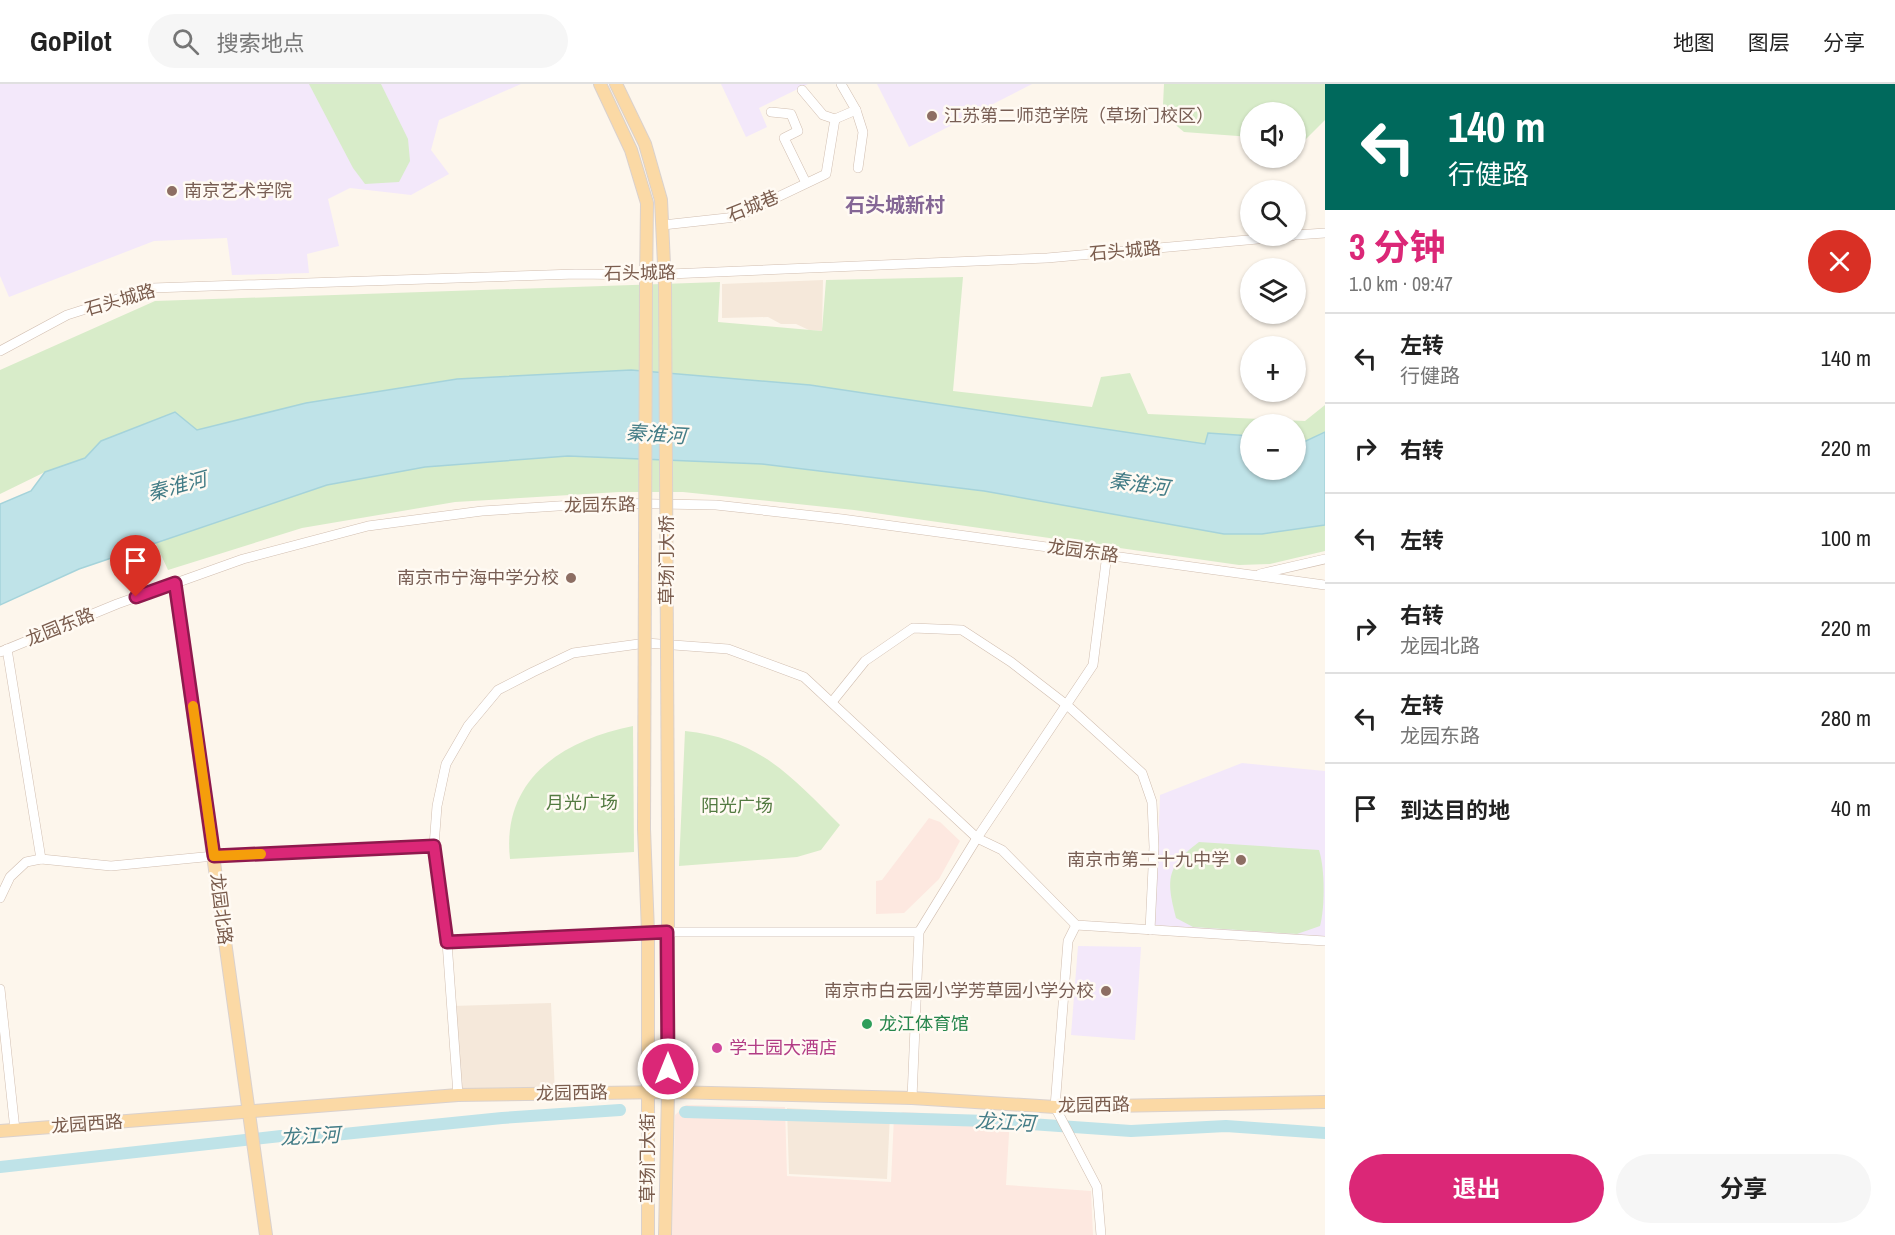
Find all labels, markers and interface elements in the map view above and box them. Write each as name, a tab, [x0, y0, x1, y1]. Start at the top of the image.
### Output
search box	[148, 14, 568, 68]
text: GoPilot	[30, 22, 112, 60]
icon: search	[169, 25, 202, 58]
text: 搜索地点	[217, 28, 305, 58]
text: 地图	[1673, 28, 1715, 57]
text: 图层	[1748, 28, 1790, 57]
text: 分享	[1823, 28, 1865, 57]
text: 140 m	[1448, 99, 1546, 155]
map controls	[1240, 102, 1306, 480]
button: sound	[1240, 102, 1306, 168]
place label: 江苏第二师范学院（草场门校区）	[944, 103, 1214, 128]
icon: left	[1349, 108, 1427, 186]
marker: 江苏第二师范学院（草场门校区）	[925, 109, 939, 123]
text: 行健路	[1448, 156, 1529, 192]
place label: 南京艺术学院	[184, 178, 292, 203]
button: search	[1240, 180, 1306, 246]
marker: 南京艺术学院	[165, 184, 179, 198]
street label: 石城巷	[723, 184, 783, 227]
district label: 石头城新村	[845, 191, 945, 218]
text: 3 分钟	[1349, 223, 1446, 271]
button: close	[1808, 230, 1871, 293]
street label: 石头城路	[1088, 235, 1162, 266]
button: layers	[1240, 258, 1306, 324]
street label: 石头城路	[604, 259, 676, 286]
text: 1.0 km · 09:47	[1349, 270, 1453, 297]
street label: 石头城路	[82, 278, 158, 321]
text: 左转	[1400, 330, 1444, 360]
button: +	[1240, 336, 1306, 402]
icon: left	[1349, 342, 1382, 375]
text: 140 m	[1821, 343, 1871, 373]
text: 行健路	[1400, 362, 1460, 389]
button: −	[1240, 414, 1306, 480]
water label: 秦淮河	[625, 418, 691, 449]
icon: right	[1349, 432, 1382, 465]
text: 220 m	[1821, 433, 1871, 463]
text: 右转	[1400, 435, 1444, 465]
water label: 秦淮河	[144, 464, 213, 506]
water label: 秦淮河	[1107, 466, 1175, 502]
street label: 龙园东路	[564, 491, 636, 518]
street label: 草场门大桥	[654, 515, 679, 605]
icon: left	[1349, 522, 1382, 555]
text: 100 m	[1821, 523, 1871, 553]
text: 左转	[1400, 525, 1444, 555]
street label: 龙园东路	[1046, 533, 1120, 568]
pin	[110, 535, 161, 597]
icon: arrive	[119, 544, 152, 577]
place label: 南京市宁海中学分校	[397, 565, 559, 590]
marker: 南京市宁海中学分校	[564, 571, 578, 585]
text: 右转	[1400, 600, 1444, 630]
street label: 龙园东路	[22, 601, 98, 652]
icon: right	[1349, 612, 1382, 645]
text: 220 m	[1821, 613, 1871, 643]
text: 龙园北路	[1400, 632, 1480, 659]
text: 左转	[1400, 690, 1444, 720]
icon: left	[1349, 702, 1382, 735]
text: 280 m	[1821, 703, 1871, 733]
text: 龙园东路	[1400, 722, 1480, 749]
park label: 月光广场	[546, 790, 618, 815]
icon: arrive	[1349, 792, 1382, 825]
park label: 阳光广场	[701, 793, 773, 818]
text: 40 m	[1831, 793, 1871, 823]
text: 到达目的地	[1400, 795, 1510, 825]
place label: 南京市第二十九中学	[1067, 847, 1229, 872]
marker: 南京市第二十九中学	[1234, 853, 1248, 867]
street label: 龙园北路	[205, 872, 238, 946]
place label: 南京市白云园小学芳草园小学分校	[824, 978, 1094, 1003]
marker: 南京市白云园小学芳草园小学分校	[1099, 984, 1113, 998]
place label: 龙江体育馆	[879, 1011, 969, 1036]
marker: 龙江体育馆	[860, 1017, 874, 1031]
place label: 学士园大酒店	[729, 1035, 837, 1060]
position arrow	[636, 1037, 700, 1101]
marker: 学士园大酒店	[710, 1041, 724, 1055]
street label: 龙园西路	[536, 1079, 608, 1106]
street label: 龙园西路	[1058, 1091, 1130, 1118]
water label: 龙江河	[974, 1106, 1040, 1137]
street label: 龙园西路	[50, 1109, 124, 1138]
street label: 草场门大街	[635, 1113, 660, 1203]
water label: 龙江河	[279, 1120, 345, 1151]
button: 退出	[1349, 1154, 1604, 1223]
button: 分享	[1616, 1154, 1871, 1223]

